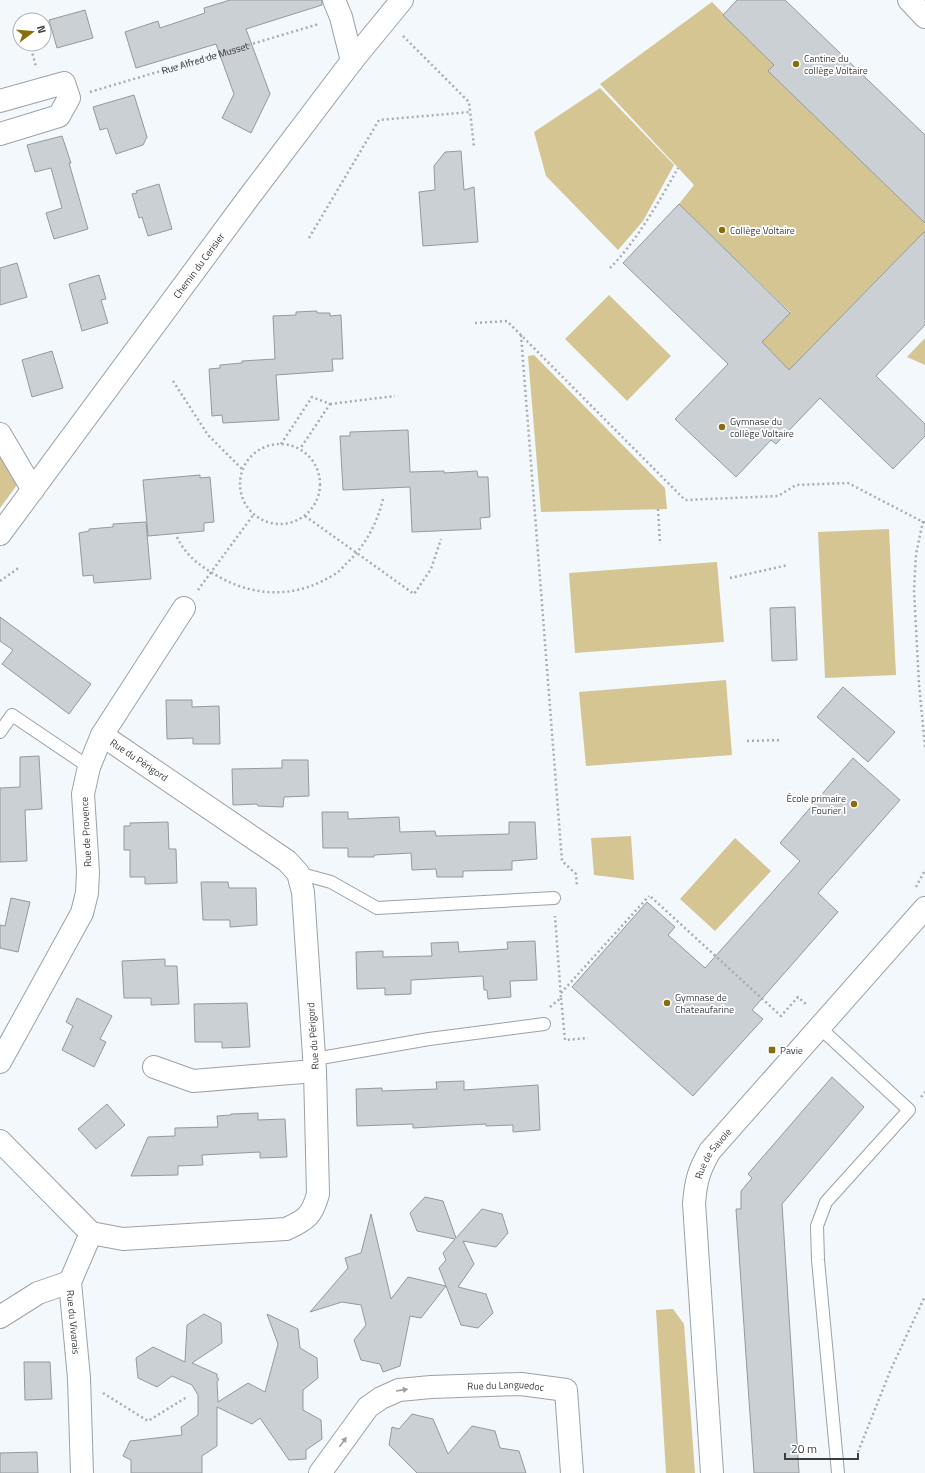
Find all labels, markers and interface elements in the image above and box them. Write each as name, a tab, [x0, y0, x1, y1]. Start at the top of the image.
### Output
north arrow	[12, 12, 52, 52]
text: N	[33, 23, 50, 35]
street label: Rue Alfred de Musset	[160, 38, 251, 78]
place label: Cantine du collège Voltaire	[804, 51, 868, 78]
marker: Cantine du collège Voltaire	[791, 59, 801, 69]
place label: Collège Voltaire	[730, 223, 795, 238]
marker: Collège Voltaire	[717, 225, 727, 235]
street label: Chemin du Cerisier	[169, 229, 228, 301]
place label: Gymnase du collège Voltaire	[730, 414, 794, 441]
marker: Gymnase du collège Voltaire	[717, 422, 727, 432]
street label: Rue du Périgord	[107, 735, 171, 785]
place label: École primaire Fourier I	[787, 791, 846, 818]
street label: Rue de Provence	[77, 797, 95, 867]
marker: École primaire Fourier I	[849, 799, 859, 809]
place label: Gymnase de Chateaufarine	[675, 990, 734, 1017]
marker: Gymnase de Chateaufarine	[662, 998, 672, 1008]
street label: Rue du Périgord	[303, 1002, 323, 1070]
place label: Pavie	[780, 1043, 803, 1058]
marker: Pavie	[767, 1045, 777, 1055]
street label: Rue de Savoie	[691, 1124, 735, 1181]
street label: Rue du Vivarais	[63, 1289, 84, 1355]
street label: Rue du Languedoc	[467, 1376, 545, 1395]
one-way arrow	[396, 1387, 409, 1393]
scale bar	[785, 1435, 858, 1461]
one-way arrow	[339, 1436, 347, 1447]
text: 20 m	[791, 1439, 817, 1458]

